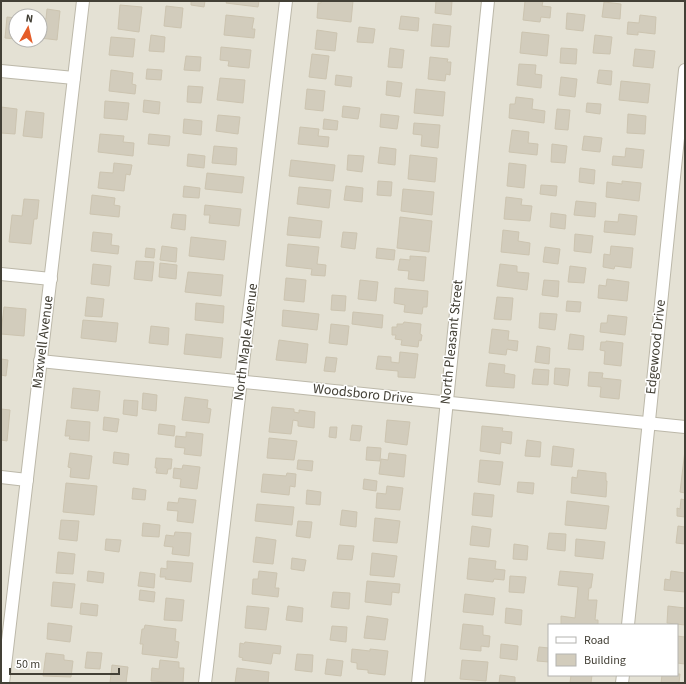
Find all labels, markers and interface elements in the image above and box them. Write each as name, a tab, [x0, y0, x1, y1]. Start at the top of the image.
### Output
north arrow	[8, 8, 48, 48]
text: N	[25, 11, 34, 27]
street label: North Pleasant Street	[436, 278, 469, 405]
street label: North Maple Avenue	[229, 282, 263, 402]
street label: Maxwell Avenue	[27, 294, 59, 390]
street label: Edgewood Drive	[641, 299, 671, 395]
street label: Woodsboro Drive	[312, 379, 414, 409]
legend	[548, 624, 678, 676]
text: Road	[584, 632, 610, 649]
scale bar	[10, 650, 119, 676]
text: Building	[584, 652, 626, 669]
text: 50 m	[16, 656, 40, 673]

